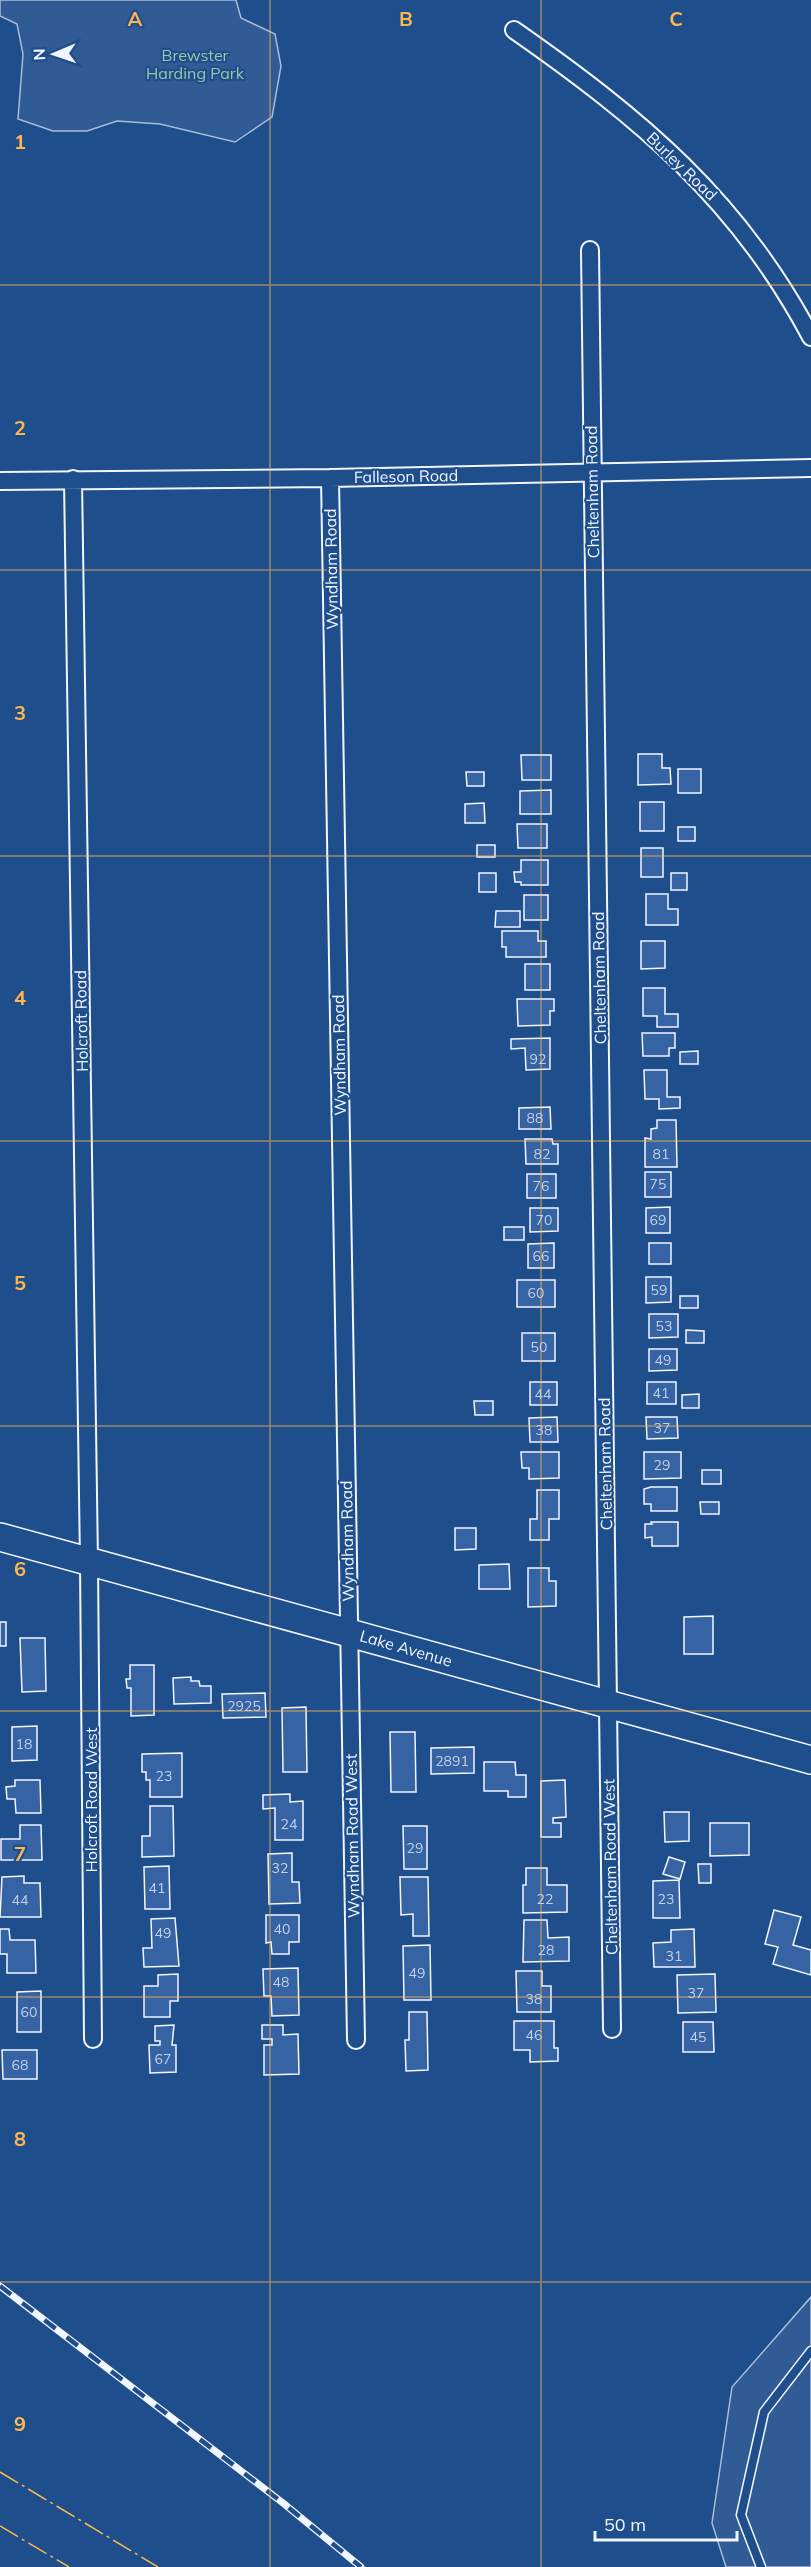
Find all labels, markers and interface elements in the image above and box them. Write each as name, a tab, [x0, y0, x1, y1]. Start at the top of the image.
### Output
text: A	[128, 6, 143, 31]
text: B	[399, 6, 413, 31]
text: C	[669, 6, 683, 31]
north arrow	[24, 24, 84, 84]
park label: Brewster Harding Park	[146, 45, 245, 83]
text: N	[29, 48, 49, 61]
street label: Burley Road	[643, 127, 721, 205]
text: 1	[14, 129, 26, 154]
text: 2	[14, 415, 26, 440]
street label: Cheltenham Road	[581, 425, 603, 559]
street label: Falleson Road	[354, 465, 458, 487]
street label: Wyndham Road	[320, 508, 342, 630]
text: 3	[14, 700, 26, 725]
street label: Cheltenham Road	[588, 911, 610, 1045]
street label: Holcroft Road	[70, 970, 92, 1072]
text: 4	[14, 985, 26, 1010]
street label: Wyndham Road	[328, 994, 350, 1116]
house number: 92	[530, 1050, 546, 1068]
house number: 88	[527, 1109, 543, 1127]
house number: 82	[534, 1145, 550, 1163]
house number: 81	[653, 1145, 669, 1163]
house number: 75	[650, 1175, 666, 1193]
house number: 76	[533, 1177, 549, 1195]
house number: 70	[536, 1211, 552, 1229]
house number: 69	[650, 1211, 666, 1229]
house number: 66	[533, 1247, 549, 1265]
text: 5	[14, 1270, 26, 1295]
house number: 59	[651, 1281, 667, 1299]
house number: 60	[528, 1284, 544, 1302]
house number: 53	[656, 1317, 672, 1335]
house number: 50	[531, 1338, 547, 1356]
house number: 49	[655, 1351, 671, 1369]
house number: 41	[653, 1384, 669, 1402]
house number: 44	[535, 1385, 552, 1403]
street label: Cheltenham Road	[594, 1397, 616, 1531]
house number: 37	[654, 1419, 670, 1437]
house number: 38	[536, 1421, 552, 1439]
house number: 29	[654, 1456, 670, 1474]
street label: Wyndham Road	[336, 1480, 358, 1602]
text: 6	[14, 1556, 26, 1581]
street label: Lake Avenue	[358, 1625, 454, 1671]
house number: 2925	[227, 1697, 261, 1715]
street label: Holcroft Road West	[81, 1727, 101, 1873]
house number: 18	[16, 1735, 32, 1753]
house number: 2891	[435, 1752, 469, 1770]
street label: Wyndham Road West	[341, 1753, 363, 1918]
house number: 23	[156, 1767, 172, 1785]
street label: Cheltenham Road West	[598, 1778, 622, 1955]
house number: 24	[281, 1815, 298, 1833]
house number: 29	[407, 1839, 423, 1857]
text: 7	[14, 1841, 26, 1866]
house number: 32	[272, 1859, 288, 1877]
house number: 41	[149, 1879, 165, 1897]
house number: 22	[537, 1890, 553, 1908]
house number: 23	[658, 1890, 674, 1908]
house number: 44	[12, 1891, 29, 1909]
house number: 40	[274, 1920, 290, 1938]
house number: 49	[155, 1924, 171, 1942]
house number: 28	[538, 1941, 554, 1959]
house number: 31	[666, 1947, 682, 1965]
house number: 49	[409, 1964, 425, 1982]
house number: 48	[273, 1973, 289, 1991]
house number: 37	[688, 1984, 704, 2002]
house number: 38	[526, 1990, 542, 2008]
house number: 60	[21, 2003, 37, 2021]
house number: 46	[526, 2026, 542, 2044]
house number: 45	[690, 2028, 706, 2046]
house number: 67	[155, 2050, 171, 2068]
house number: 68	[12, 2056, 28, 2074]
text: 8	[14, 2126, 26, 2151]
text: 9	[14, 2411, 26, 2436]
scale bar	[595, 2504, 738, 2542]
text: 50 m	[604, 2513, 646, 2536]

